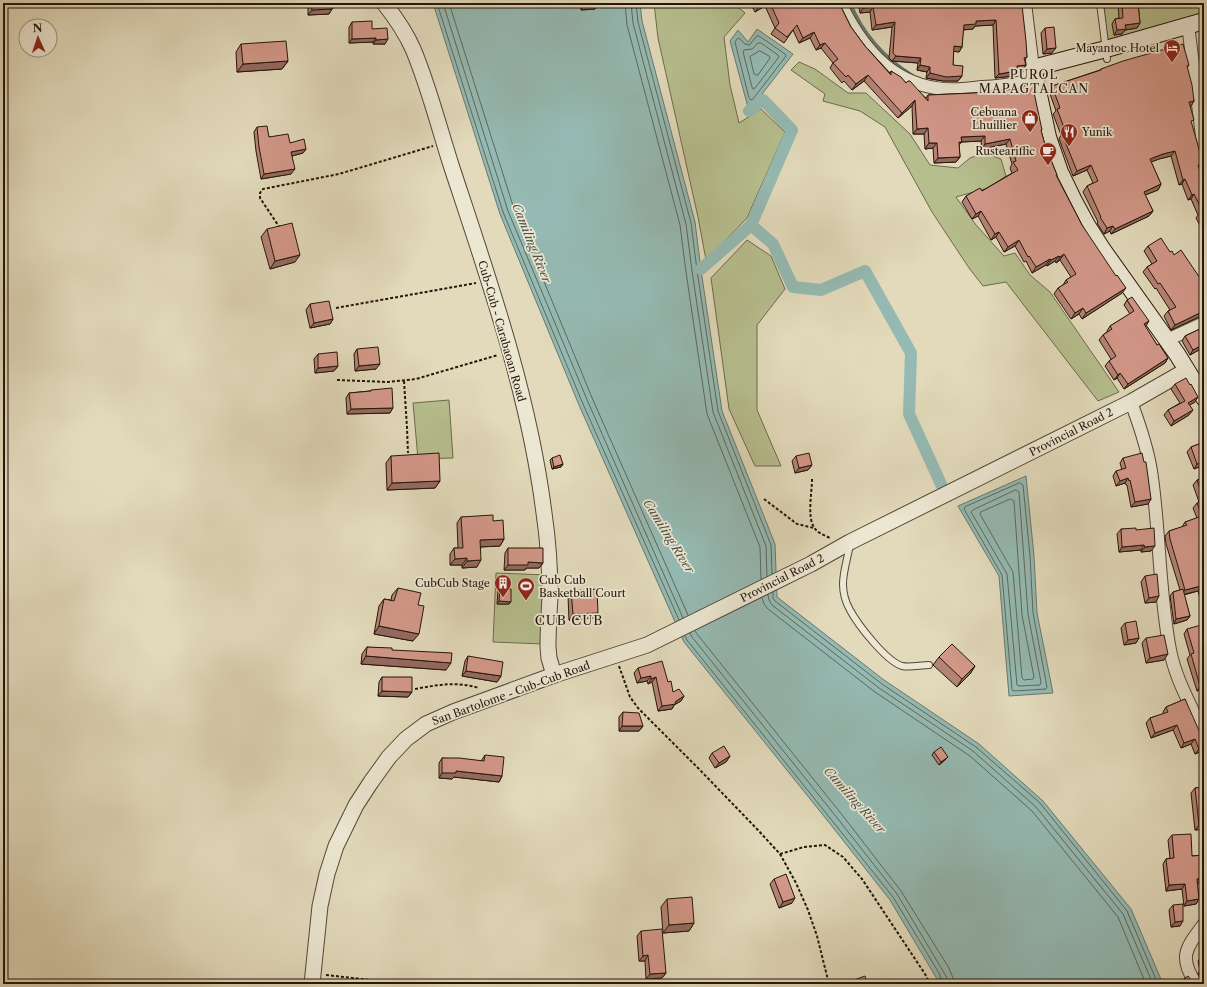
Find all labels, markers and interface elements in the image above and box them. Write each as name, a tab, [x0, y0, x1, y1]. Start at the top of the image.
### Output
north arrow	[18, 18, 58, 58]
text: N	[32, 21, 43, 35]
hotel icon: Mayantoc Hotel	[1162, 38, 1182, 63]
place label: Mayantoc Hotel	[1075, 41, 1160, 55]
district label: PUROL MAPAGTALCAN	[979, 67, 1089, 96]
place label: Cebuana Lhuillier	[970, 105, 1017, 132]
shop icon: Cebuana Lhuillier	[1020, 108, 1040, 133]
restaurant icon: Yunik	[1059, 122, 1079, 147]
place label: Yunik	[1081, 125, 1113, 139]
cafe icon: Rusteariffic	[1038, 141, 1058, 166]
place label: Rusteariffic	[975, 144, 1035, 158]
water label: Camiling River	[509, 201, 555, 286]
street label: Cub-Cub - Carabaoan Road	[475, 259, 529, 404]
street label: Provincial Road 2	[1027, 405, 1115, 459]
water label: Camiling River	[640, 496, 699, 577]
street label: Provincial Road 2	[738, 551, 826, 605]
building icon: CubCub Stage	[493, 573, 513, 598]
place label: Cub Cub Basketball Court	[539, 573, 626, 600]
place label: CubCub Stage	[415, 576, 490, 590]
sports icon: Cub Cub Basketball Court	[516, 576, 536, 601]
district label: CUB CUB	[535, 612, 603, 628]
street label: San Bartolome - Cub-Cub Road	[430, 658, 592, 728]
water label: Camiling River	[821, 764, 890, 838]

